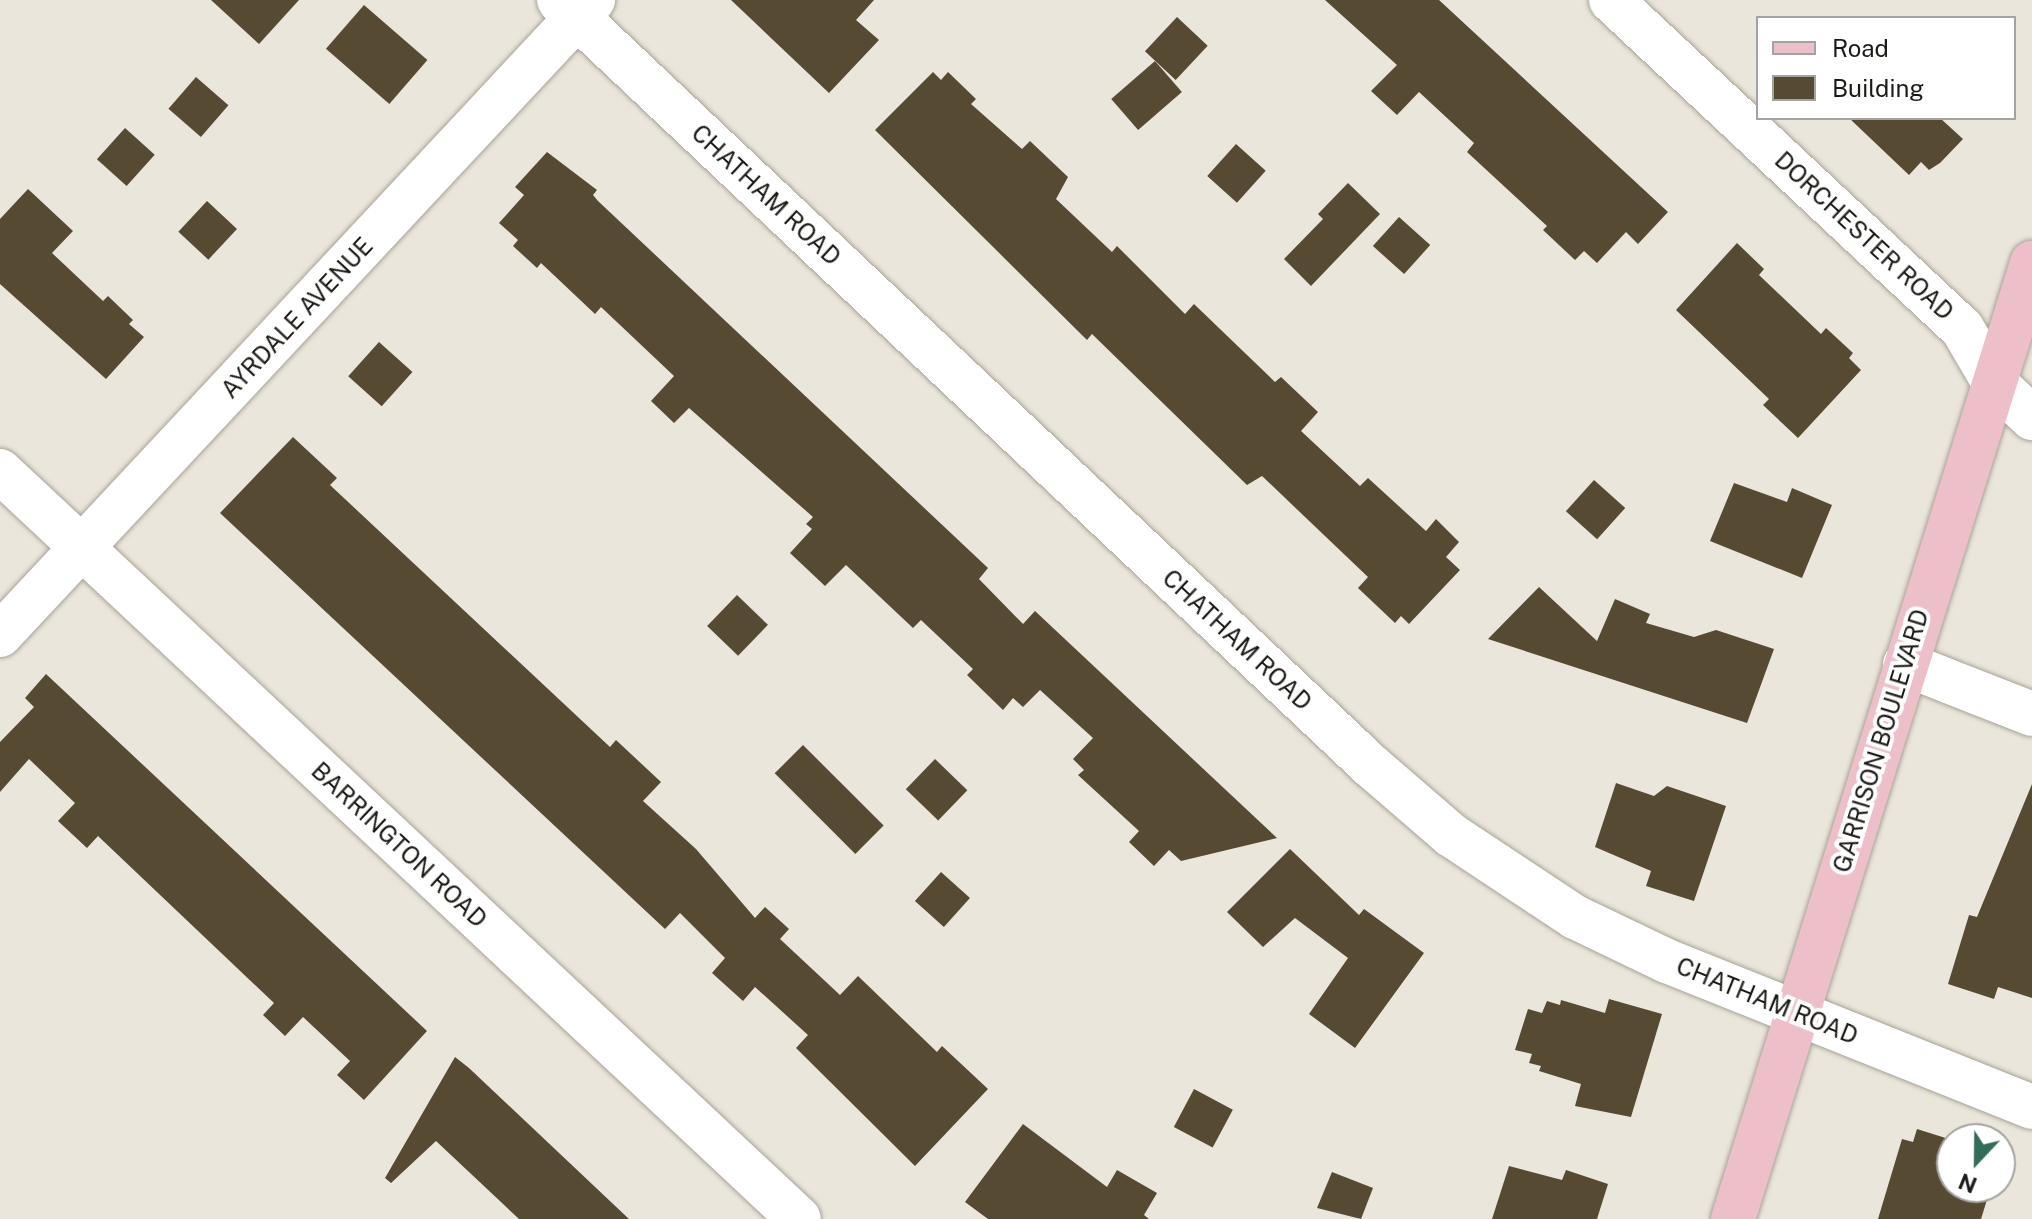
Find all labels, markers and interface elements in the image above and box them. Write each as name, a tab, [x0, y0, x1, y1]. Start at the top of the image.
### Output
legend	[1756, 16, 2016, 120]
text: Road	[1832, 34, 1889, 62]
text: Building	[1832, 74, 1924, 102]
street label: CHATHAM ROAD	[686, 119, 846, 271]
street label: DORCHESTER ROAD	[1769, 146, 1959, 326]
street label: AYRDALE AVENUE	[215, 232, 379, 404]
street label: CHATHAM ROAD	[1157, 564, 1317, 716]
street label: GARRISON BOULEVARD	[1827, 606, 1935, 876]
street label: BARRINGTON ROAD	[305, 756, 493, 934]
street label: CHATHAM ROAD	[1672, 951, 1862, 1051]
north arrow	[1936, 1123, 2016, 1203]
text: N	[1955, 1168, 1981, 1199]

